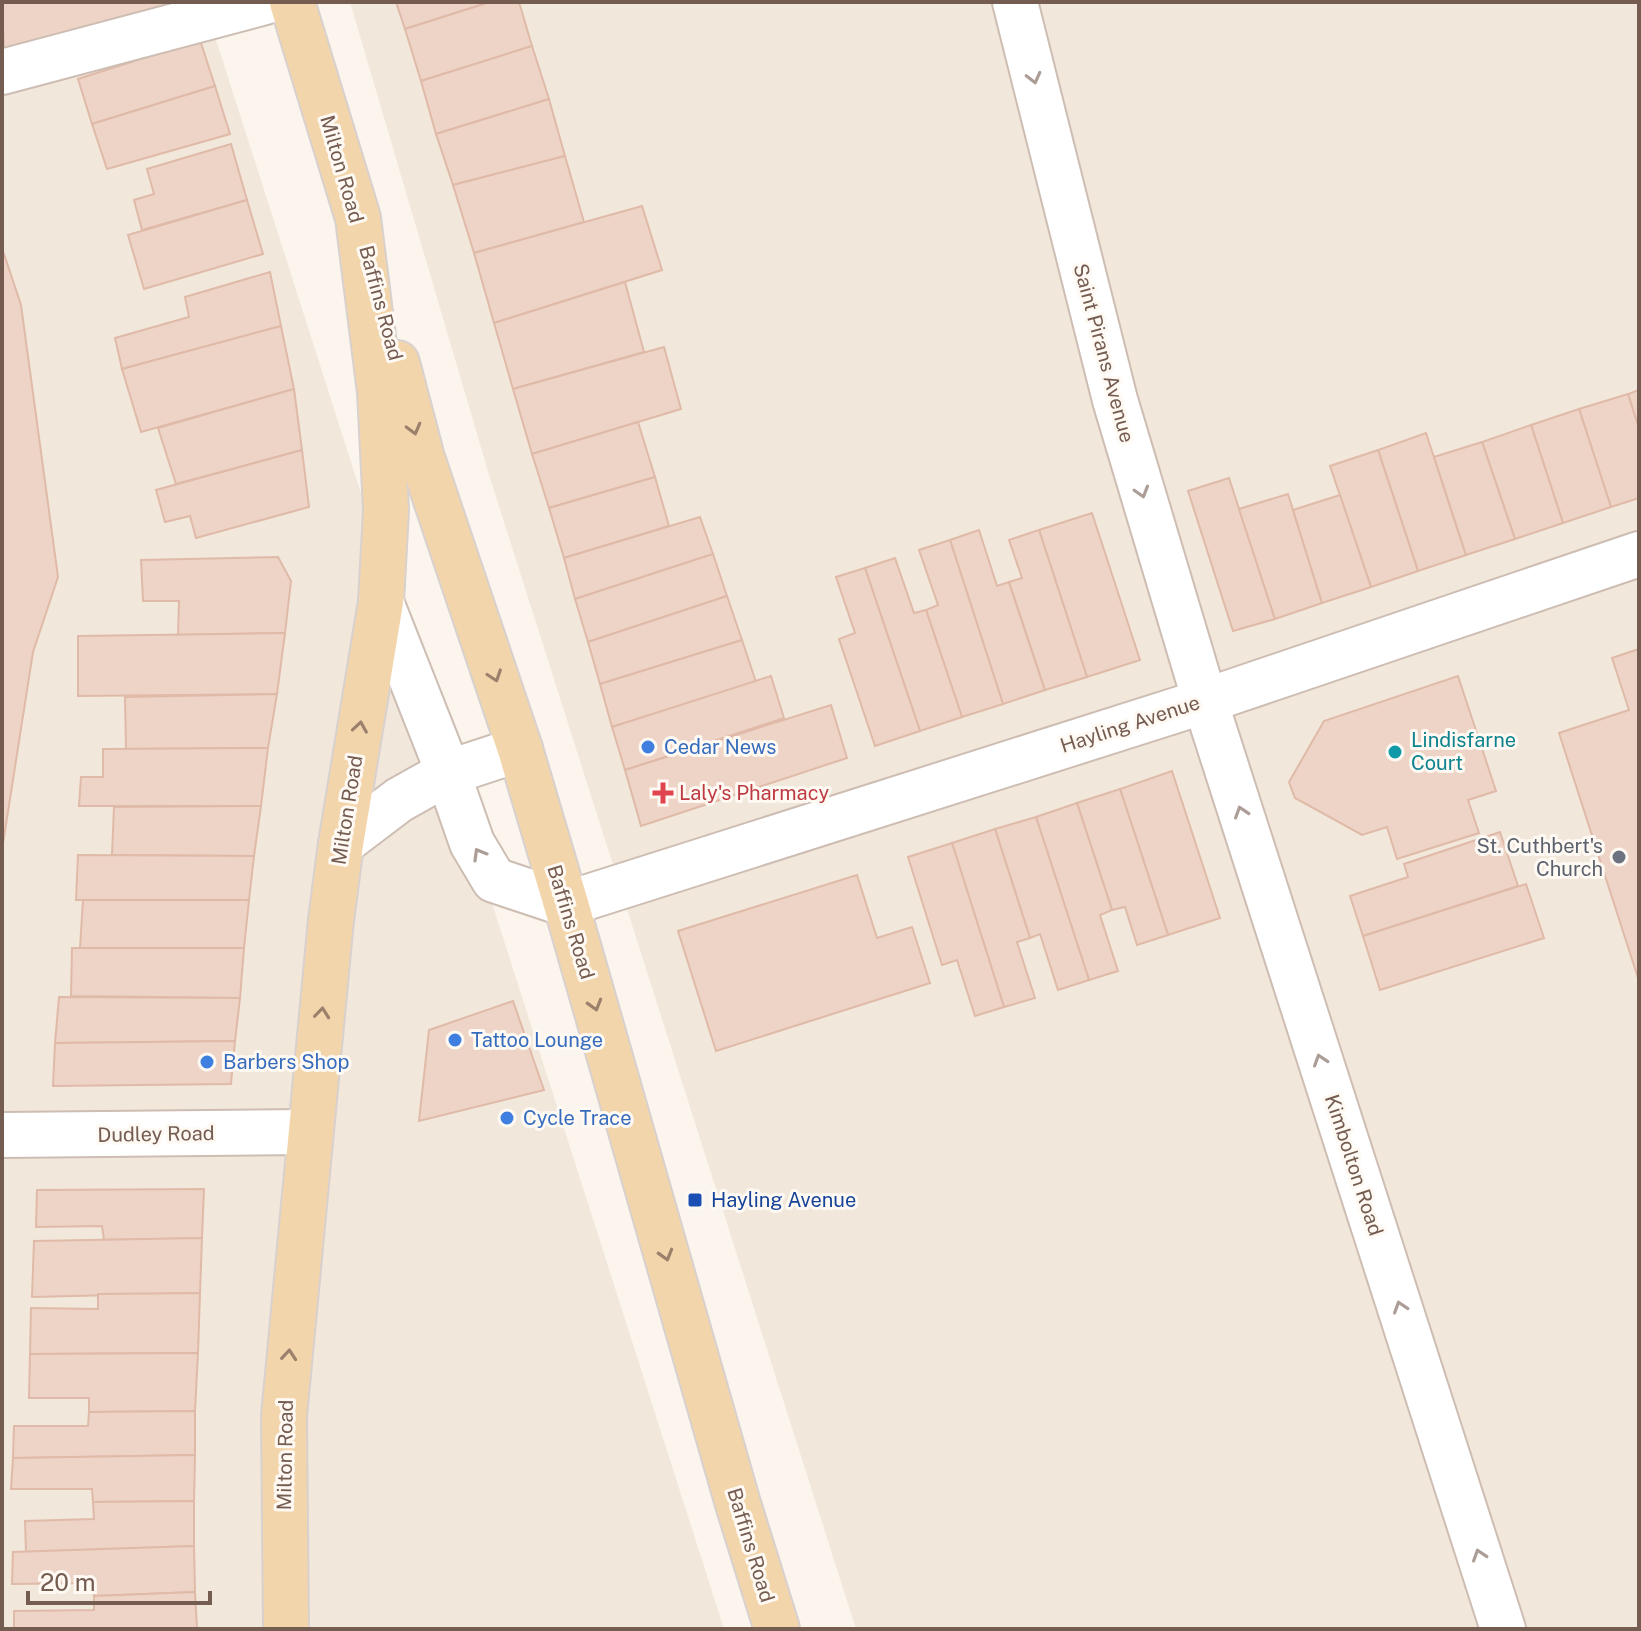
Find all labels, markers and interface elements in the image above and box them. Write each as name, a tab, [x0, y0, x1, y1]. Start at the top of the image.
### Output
one-way arrow	[1025, 70, 1042, 84]
street label: Milton Road	[315, 113, 369, 225]
street label: Baffins Road	[354, 243, 408, 363]
street label: Saint Pirans Avenue	[1069, 261, 1139, 445]
one-way arrow	[405, 421, 421, 435]
one-way arrow	[1133, 484, 1149, 498]
one-way arrow	[486, 668, 502, 682]
street label: Hayling Avenue	[1057, 690, 1203, 758]
one-way arrow	[351, 721, 368, 734]
place label: Lindisfarne Court	[1411, 728, 1516, 775]
place label: Cedar News	[664, 735, 776, 759]
marker: Cedar News	[639, 738, 657, 756]
marker: Lindisfarne Court	[1386, 743, 1404, 761]
street label: Milton Road	[326, 753, 368, 867]
place label: Laly's Pharmacy	[679, 781, 829, 805]
marker: Laly's Pharmacy	[654, 784, 672, 802]
one-way arrow	[1234, 806, 1250, 819]
place label: St. Cuthbert's Church	[1477, 834, 1603, 881]
one-way arrow	[473, 848, 489, 863]
marker: St. Cuthbert's Church	[1610, 848, 1628, 866]
street label: Baffins Road	[542, 862, 600, 982]
one-way arrow	[586, 997, 602, 1011]
one-way arrow	[313, 1006, 330, 1019]
place label: Tattoo Lounge	[471, 1028, 603, 1052]
marker: Tattoo Lounge	[446, 1031, 464, 1049]
place label: Barbers Shop	[223, 1050, 349, 1074]
marker: Barbers Shop	[198, 1053, 216, 1071]
one-way arrow	[1313, 1053, 1329, 1067]
street label: Kimbolton Road	[1320, 1091, 1388, 1239]
place label: Cycle Trace	[523, 1106, 632, 1130]
marker: Cycle Trace	[498, 1109, 516, 1127]
street label: Dudley Road	[97, 1121, 215, 1147]
place label: Hayling Avenue	[711, 1188, 856, 1212]
marker: Hayling Avenue	[686, 1191, 704, 1209]
one-way arrow	[657, 1247, 674, 1261]
one-way arrow	[1393, 1301, 1409, 1315]
one-way arrow	[280, 1348, 297, 1361]
street label: Milton Road	[272, 1399, 298, 1511]
street label: Baffins Road	[722, 1485, 780, 1605]
one-way arrow	[1472, 1548, 1488, 1562]
scale bar	[28, 1555, 210, 1605]
text: 20 m	[40, 1568, 96, 1596]

